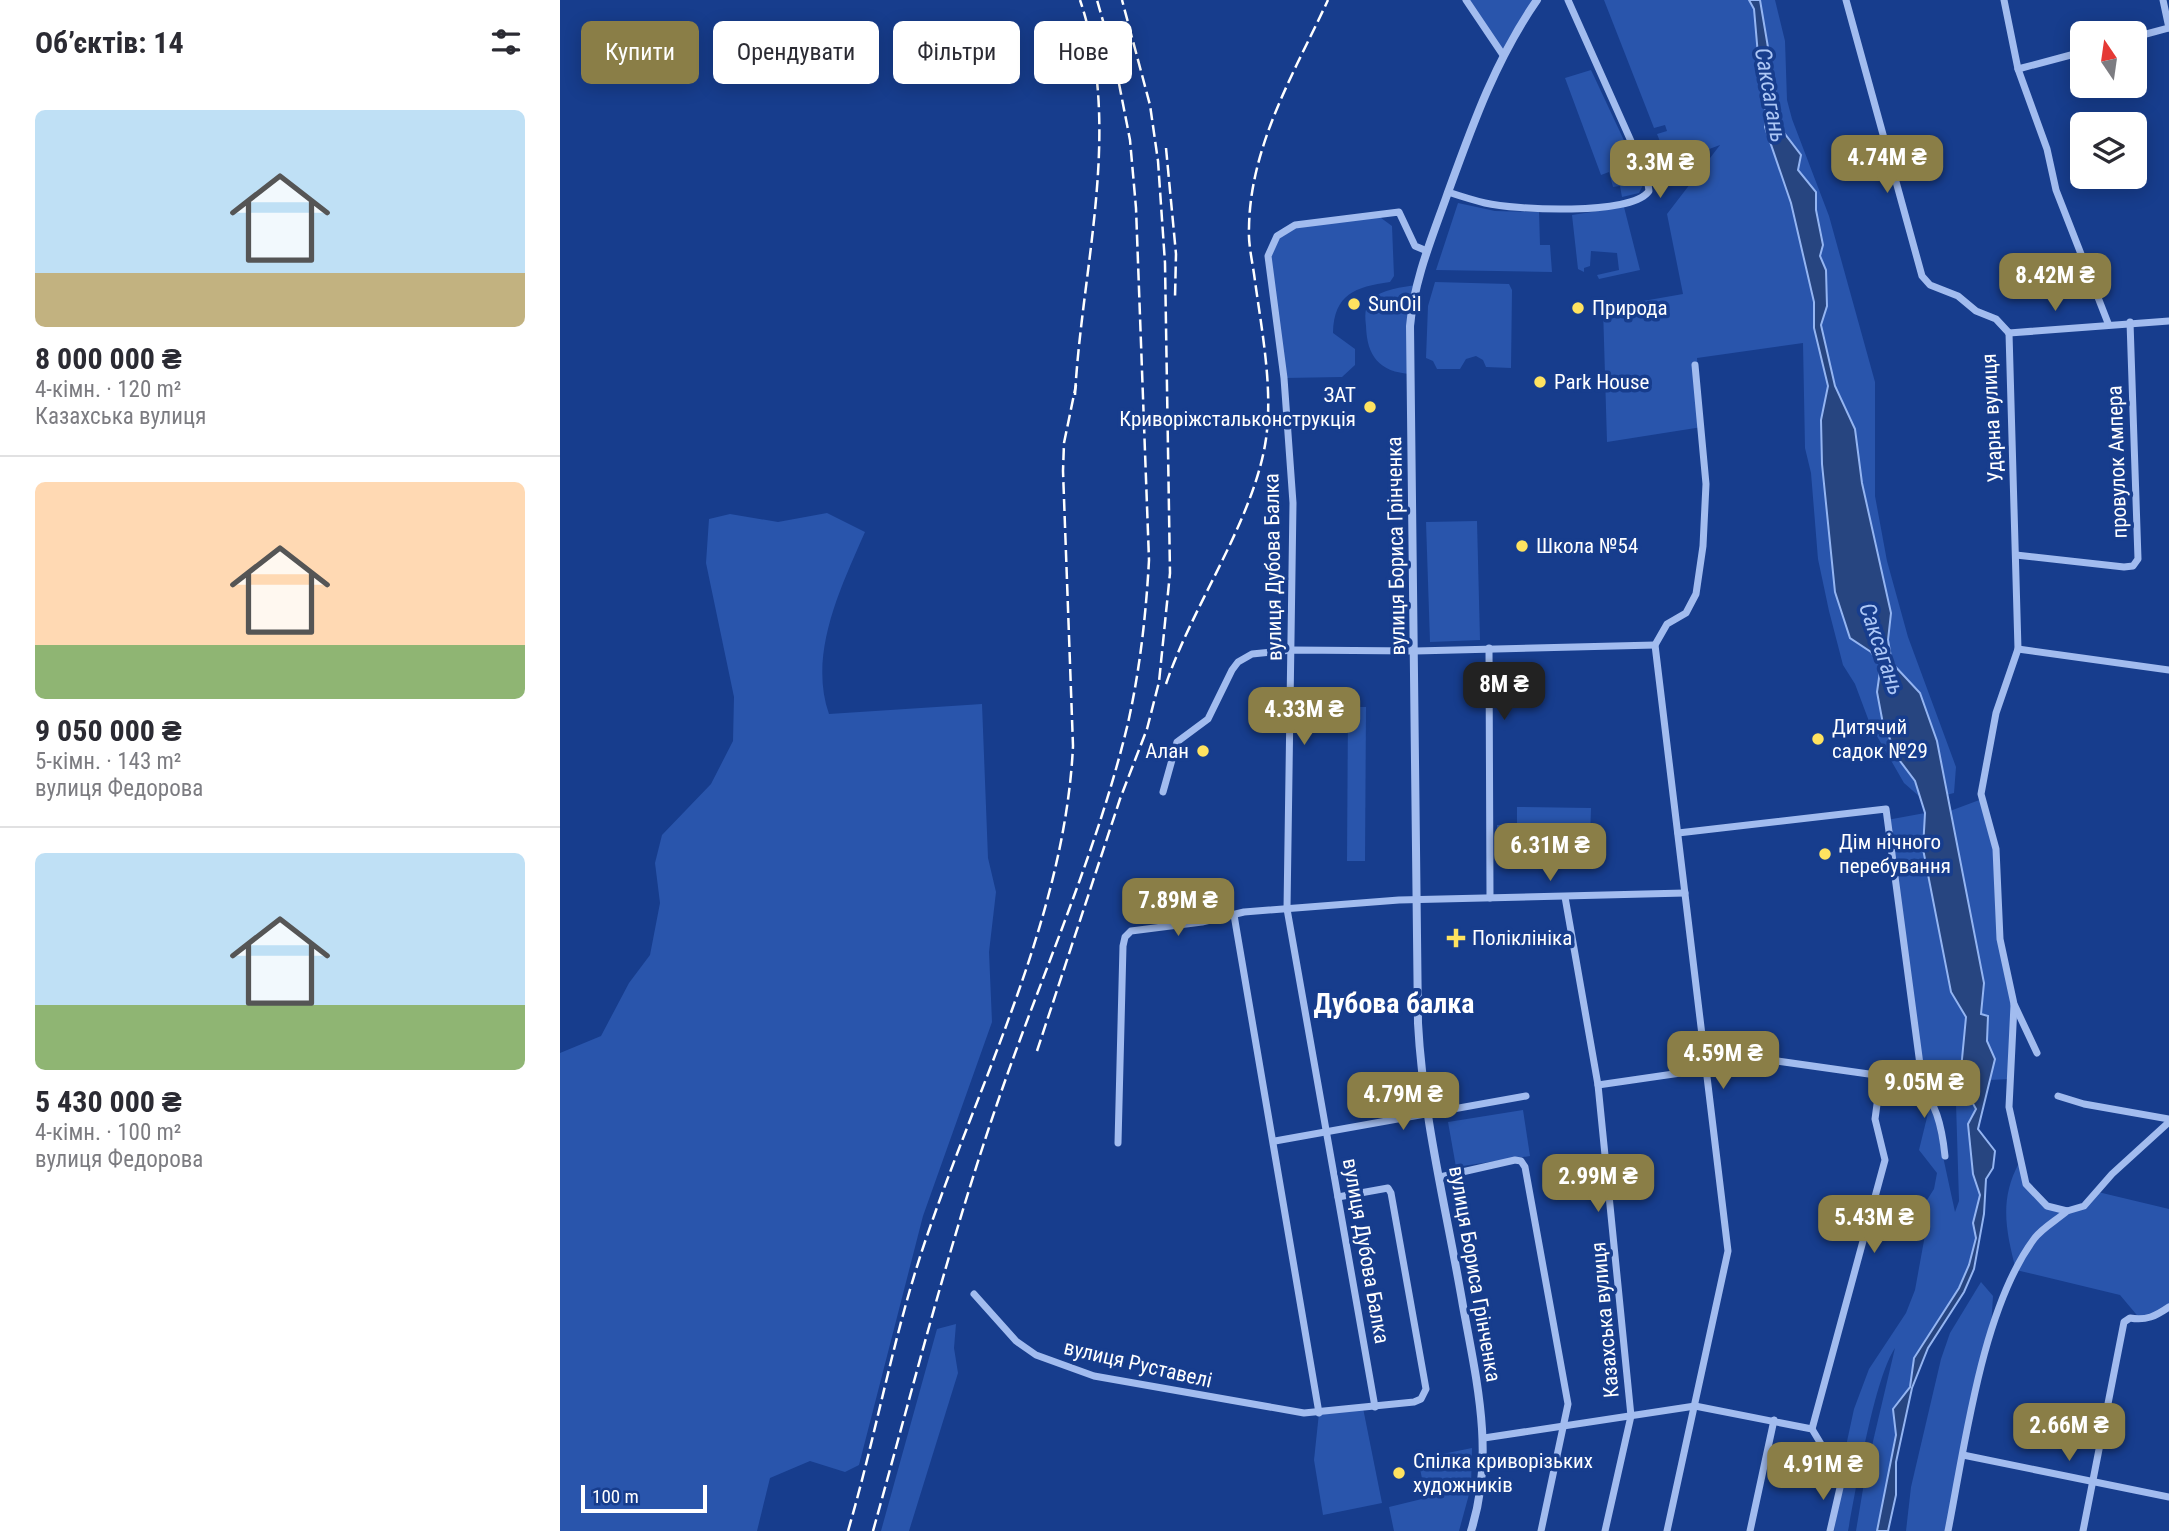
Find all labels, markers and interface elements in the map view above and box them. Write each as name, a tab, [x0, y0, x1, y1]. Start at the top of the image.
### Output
chip: Купити	[581, 21, 699, 84]
chip: Орендувати	[713, 21, 879, 84]
chip: Фільтри	[893, 21, 1020, 84]
chip: Нове	[1034, 21, 1132, 84]
north arrow	[2070, 21, 2147, 98]
map controls	[2070, 21, 2147, 189]
icon: filters	[487, 23, 525, 61]
text: Об’єктів: 14	[35, 25, 184, 60]
water label: Саксагань	[1749, 46, 1792, 145]
button: layers	[2070, 112, 2147, 189]
pin: 4.74M ₴	[1822, 136, 1952, 195]
pin: 3.3M ₴	[1603, 140, 1717, 200]
text: 4.74M ₴	[1847, 144, 1927, 171]
text: 3.3M ₴	[1626, 149, 1694, 176]
icon: home	[217, 155, 343, 281]
pin: 8.42M ₴	[1990, 254, 2120, 313]
text: 8.42M ₴	[2015, 262, 2095, 289]
place label: SunOil	[1368, 292, 1421, 316]
marker: SunOil	[1346, 296, 1362, 312]
place label: Природа	[1592, 296, 1668, 320]
marker: Природа	[1570, 300, 1586, 316]
text: 8 000 000 ₴	[35, 341, 182, 376]
street label: Ударна вулиця	[1977, 353, 2007, 483]
place label: Park House	[1554, 370, 1650, 394]
marker: Park House	[1532, 374, 1548, 390]
text: 4-кімн. · 120 m²	[35, 376, 181, 403]
place label: ЗАТ Криворіжстальконструкція	[1119, 383, 1356, 431]
street label: провулок Ампера	[2102, 385, 2132, 539]
marker: ЗАТ Криворіжстальконструкція	[1362, 399, 1378, 415]
text: Казахська вулиця	[35, 403, 206, 430]
street label: вулиця Бориса Грінченка	[1382, 436, 1410, 656]
street label: вулиця Дубова Балка	[1259, 473, 1287, 661]
icon: home	[217, 527, 343, 653]
place label: Школа №54	[1536, 534, 1638, 558]
marker: Школа №54	[1514, 538, 1530, 554]
water label: Саксагань	[1853, 599, 1910, 699]
pin: 8M ₴	[1463, 662, 1545, 722]
text: 8M ₴	[1479, 671, 1529, 698]
pin: 4.33M ₴	[1239, 688, 1369, 747]
text: 4.33M ₴	[1264, 696, 1344, 723]
text: 9 050 000 ₴	[35, 713, 182, 748]
place label: Дитячий садок №29	[1832, 715, 1928, 763]
marker: Дитячий садок №29	[1810, 731, 1826, 747]
place label: Алан	[1145, 739, 1189, 763]
marker: Алан	[1195, 743, 1211, 759]
text: 5-кімн. · 143 m²	[35, 748, 181, 775]
text: вулиця Федорова	[35, 775, 203, 802]
pin: 6.31M ₴	[1485, 824, 1615, 883]
place label: Дім нічного перебування	[1839, 830, 1951, 878]
text: 6.31M ₴	[1510, 832, 1590, 859]
marker: Дім нічного перебування	[1817, 846, 1833, 862]
pin: 7.89M ₴	[1113, 878, 1243, 938]
text: 7.89M ₴	[1138, 887, 1218, 914]
icon: home	[217, 898, 343, 1024]
place label: Поліклініка	[1472, 926, 1572, 950]
marker: Поліклініка	[1446, 928, 1466, 948]
district label: Дубова балка	[1314, 987, 1474, 1020]
pin: 4.59M ₴	[1658, 1032, 1788, 1091]
text: 4.59M ₴	[1683, 1040, 1763, 1067]
pin: 9.05M ₴	[1859, 1060, 1989, 1120]
text: 9.05M ₴	[1884, 1069, 1964, 1096]
pin: 4.79M ₴	[1338, 1072, 1468, 1132]
text: 4.79M ₴	[1363, 1081, 1443, 1108]
text: 5 430 000 ₴	[35, 1084, 182, 1119]
text: 4-кімн. · 100 m²	[35, 1119, 181, 1146]
text: вулиця Федорова	[35, 1146, 203, 1173]
pin: 2.99M ₴	[1533, 1154, 1663, 1214]
street label: вулиця Дубова Балка	[1338, 1157, 1394, 1345]
text: 2.99M ₴	[1558, 1163, 1638, 1190]
street label: вулиця Бориса Грінченка	[1444, 1164, 1506, 1384]
pin: 5.43M ₴	[1809, 1196, 1939, 1255]
text: 5.43M ₴	[1834, 1204, 1914, 1231]
street label: Казахська вулиця	[1586, 1241, 1624, 1399]
street label: вулиця Руставелі	[1062, 1335, 1214, 1393]
pin: 2.66M ₴	[2004, 1404, 2134, 1463]
text: 2.66M ₴	[2029, 1412, 2109, 1439]
pin: 4.91M ₴	[1758, 1442, 1888, 1502]
place label: Спілка криворізьких художників	[1413, 1449, 1593, 1497]
text: 4.91M ₴	[1783, 1451, 1863, 1478]
marker: Спілка криворізьких художників	[1391, 1465, 1407, 1481]
scale bar	[581, 1482, 707, 1514]
text: 100 m	[592, 1485, 639, 1508]

